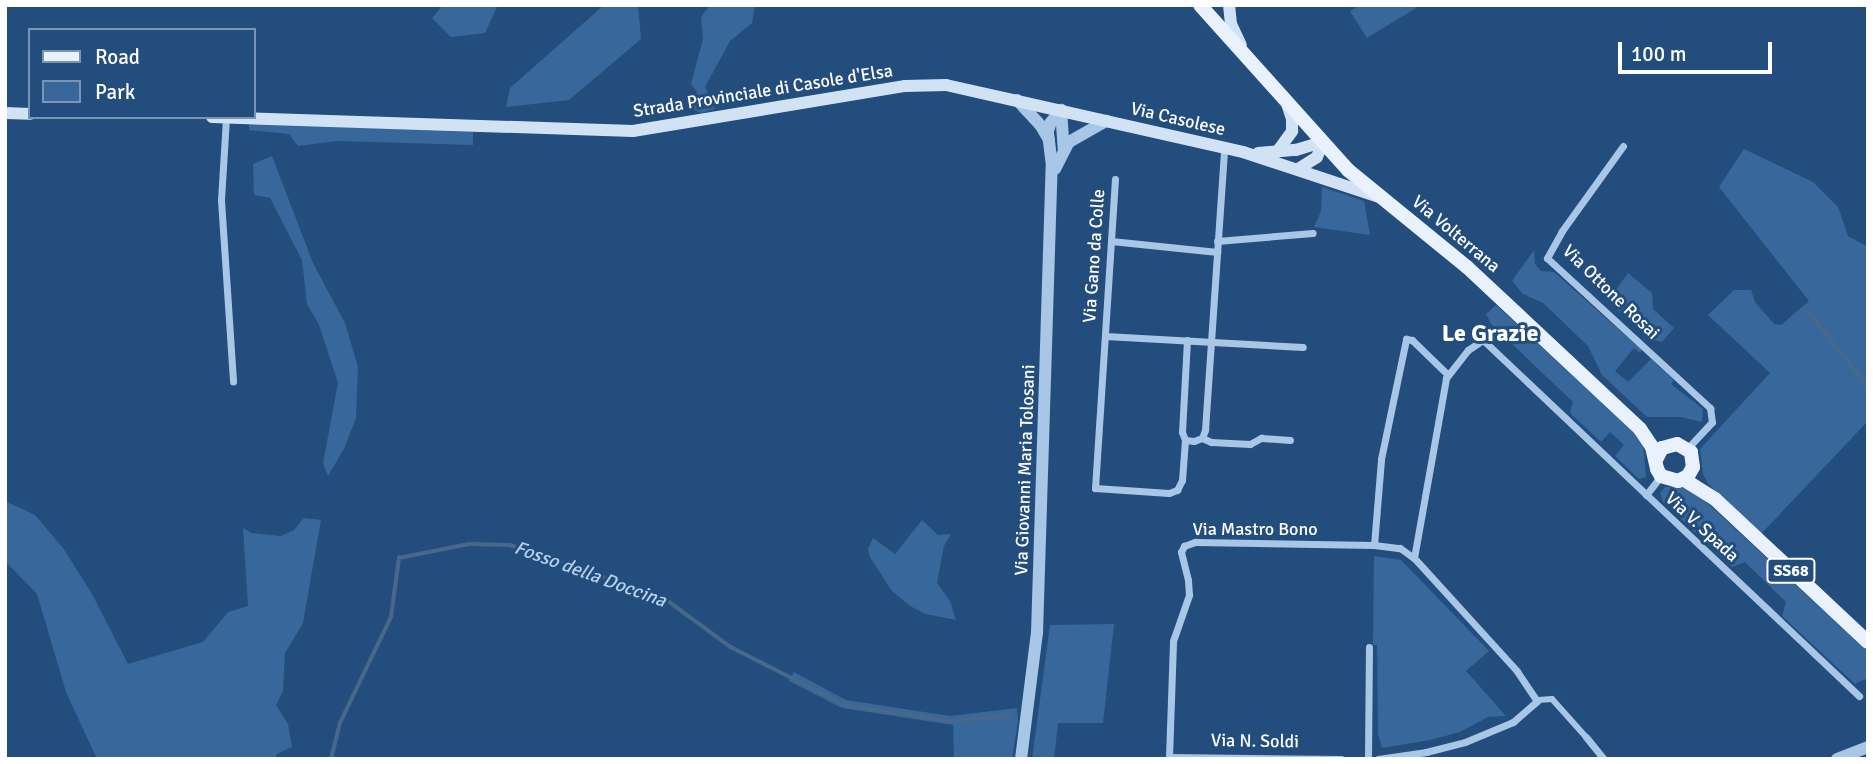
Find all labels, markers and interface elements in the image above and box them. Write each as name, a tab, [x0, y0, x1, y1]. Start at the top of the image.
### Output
legend	[28, 28, 256, 119]
scale bar	[1621, 28, 1775, 72]
text: 100 m	[1631, 41, 1686, 67]
text: Road	[95, 44, 140, 70]
street label: Strada Provinciale di Casole d'Elsa	[632, 60, 894, 122]
text: Park	[95, 79, 135, 105]
street label: Via Casolese	[1129, 98, 1227, 140]
street label: Via Gano da Colle	[1079, 188, 1109, 324]
street label: Via Volterrana	[1408, 191, 1504, 277]
street label: Via Ottone Rosai	[1558, 240, 1664, 344]
district label: Le Grazie	[1442, 320, 1538, 348]
street label: Via Giovanni Maria Tolosani	[1011, 364, 1039, 576]
street label: Via V. Spada	[1661, 487, 1743, 567]
street label: Via Mastro Bono	[1192, 518, 1318, 540]
water label: Fosso della Doccina	[511, 537, 669, 613]
road number: SS68	[1765, 558, 1817, 584]
street label: Via N. Soldi	[1211, 729, 1299, 753]

